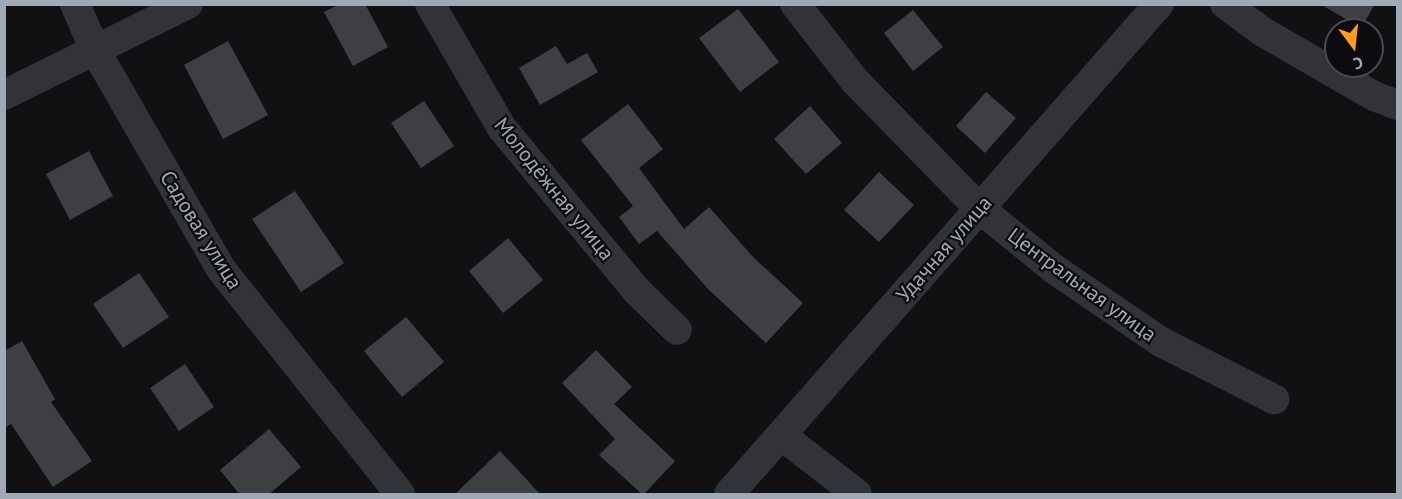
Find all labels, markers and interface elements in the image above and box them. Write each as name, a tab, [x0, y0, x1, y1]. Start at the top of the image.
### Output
north arrow	[1324, 18, 1384, 78]
text: С	[1351, 53, 1365, 74]
street label: Молодёжная улица	[489, 113, 619, 265]
street label: Садовая улица	[155, 166, 247, 294]
street label: Удачная улица	[891, 191, 997, 307]
street label: Центральная улица	[1003, 223, 1161, 347]

